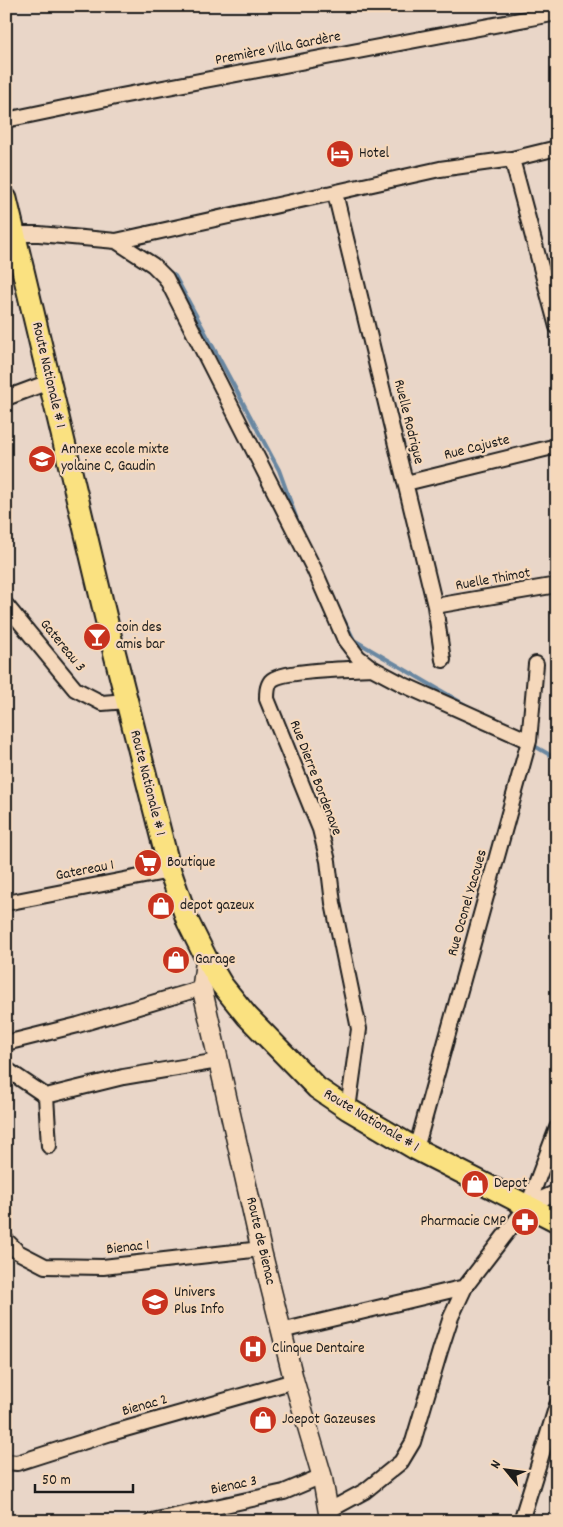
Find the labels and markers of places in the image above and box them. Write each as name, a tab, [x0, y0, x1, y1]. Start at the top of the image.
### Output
hotel icon: Hotel	[325, 139, 355, 169]
place label: Hotel	[359, 143, 389, 165]
place label: Annexe ecole mixte yolaine C, Gaudin	[61, 439, 169, 478]
school or university icon: Annexe ecole mixte yolaine C, Gaudin	[27, 444, 57, 474]
place label: coin des amis bar	[116, 617, 165, 656]
bar icon: coin des amis bar	[82, 622, 112, 652]
supermarket icon: Boutique	[133, 848, 163, 878]
place label: Boutique	[167, 852, 216, 874]
shop icon: depot gazeux	[146, 891, 176, 921]
place label: depot gazeux	[180, 895, 255, 917]
shop icon: Garage	[161, 945, 191, 975]
place label: Garage	[195, 949, 236, 971]
shop icon: Depot	[460, 1169, 490, 1199]
place label: Depot	[494, 1173, 528, 1195]
pharmacy icon: Pharmacie CMP	[510, 1207, 540, 1237]
place label: Pharmacie CMP	[421, 1211, 506, 1233]
place label: Univers Plus Info	[174, 1282, 224, 1321]
school or university icon: Univers Plus Info	[140, 1287, 170, 1317]
hospital icon: Clinque Dentaire	[238, 1334, 268, 1364]
place label: Clinque Dentaire	[272, 1338, 365, 1360]
shop icon: Joepot Gazeuses	[248, 1405, 278, 1435]
place label: Joepot Gazeuses	[282, 1409, 376, 1431]

